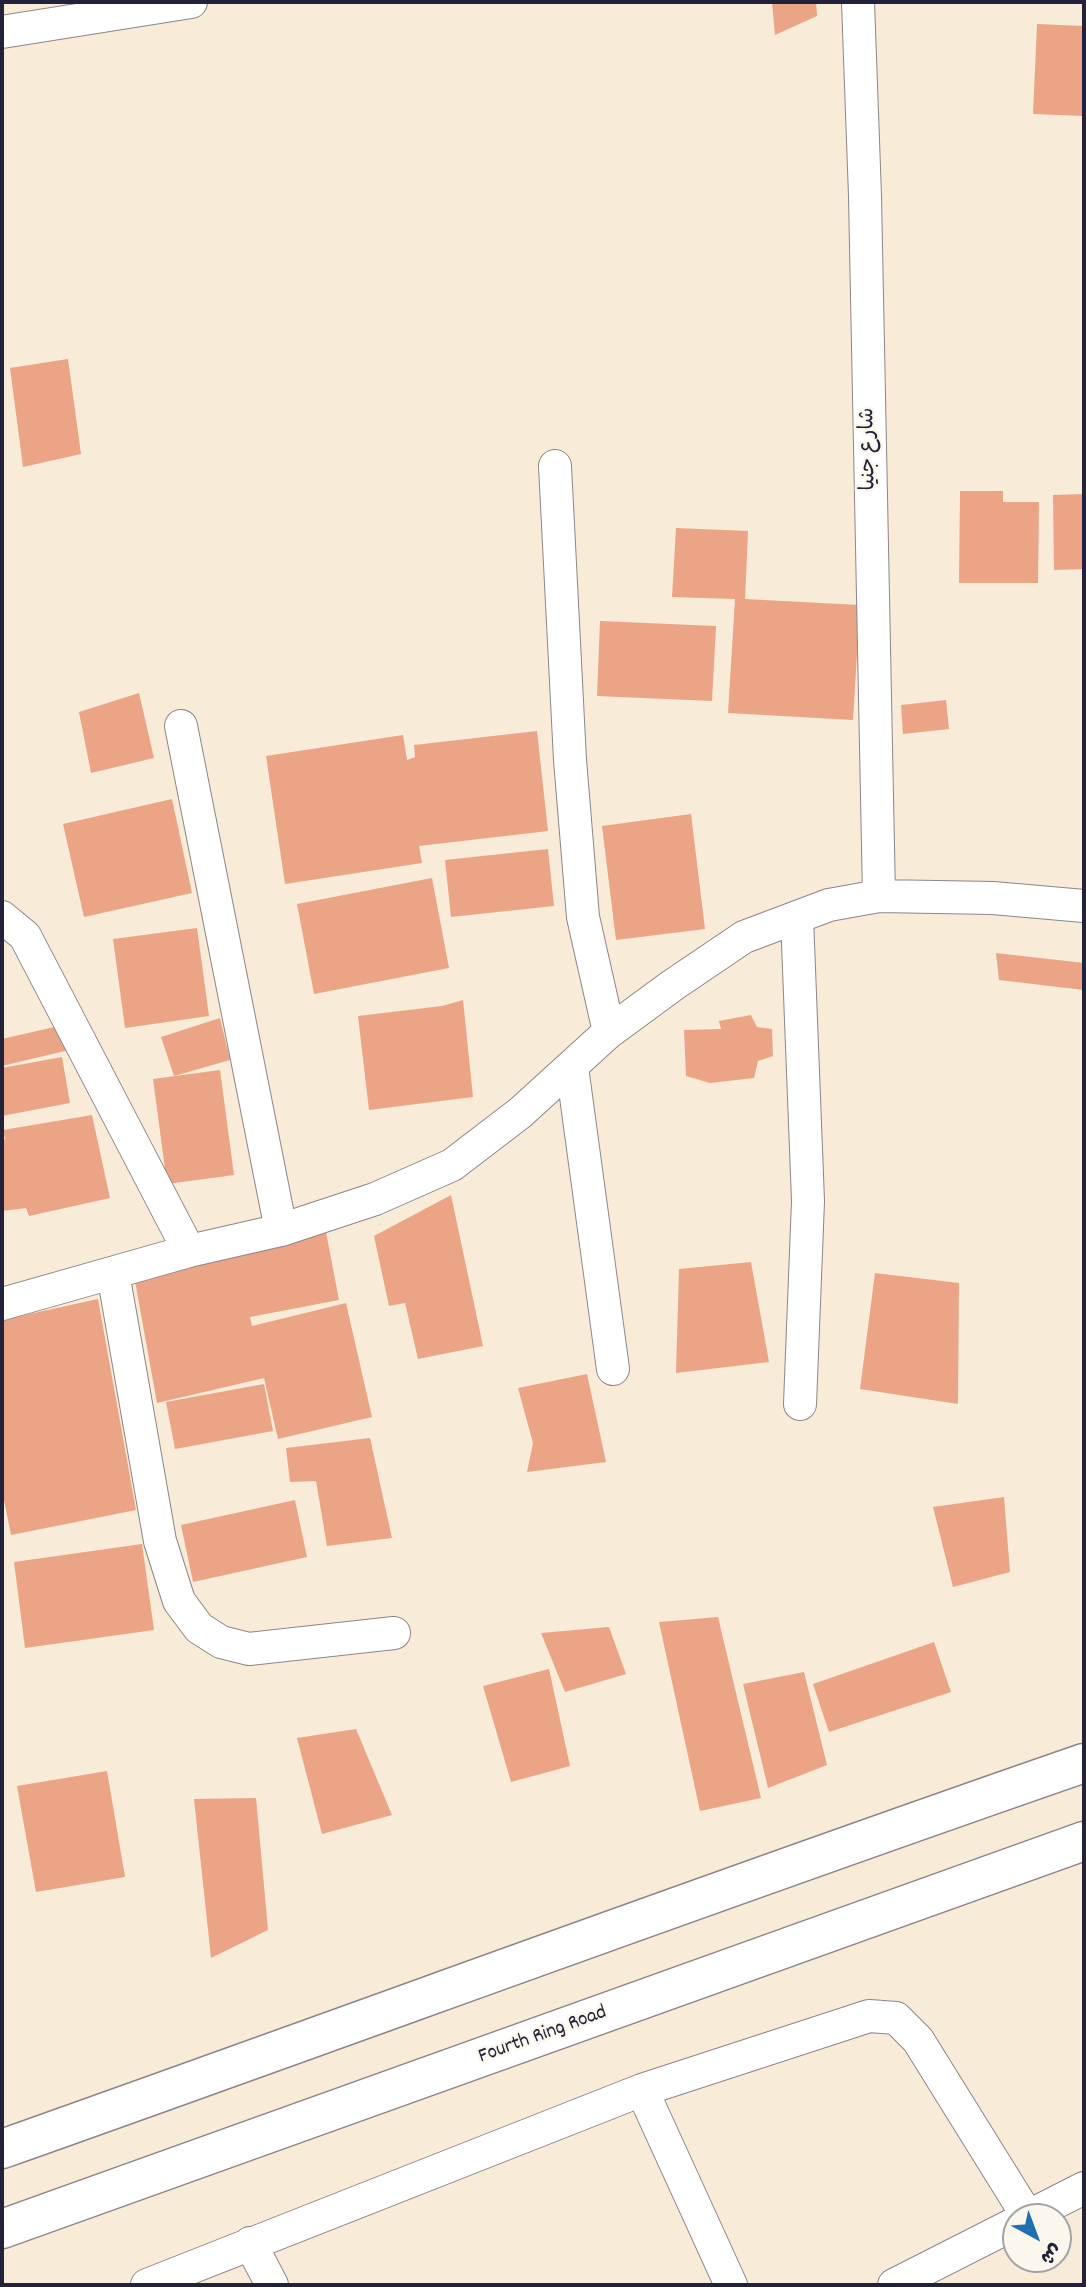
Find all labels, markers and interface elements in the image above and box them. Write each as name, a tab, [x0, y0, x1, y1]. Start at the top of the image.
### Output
street label: شارع جنيا	[857, 407, 883, 491]
street label: Fourth Ring Road	[475, 2001, 611, 2071]
north arrow	[1002, 2203, 1072, 2273]
text: ش	[1033, 2236, 1067, 2270]

